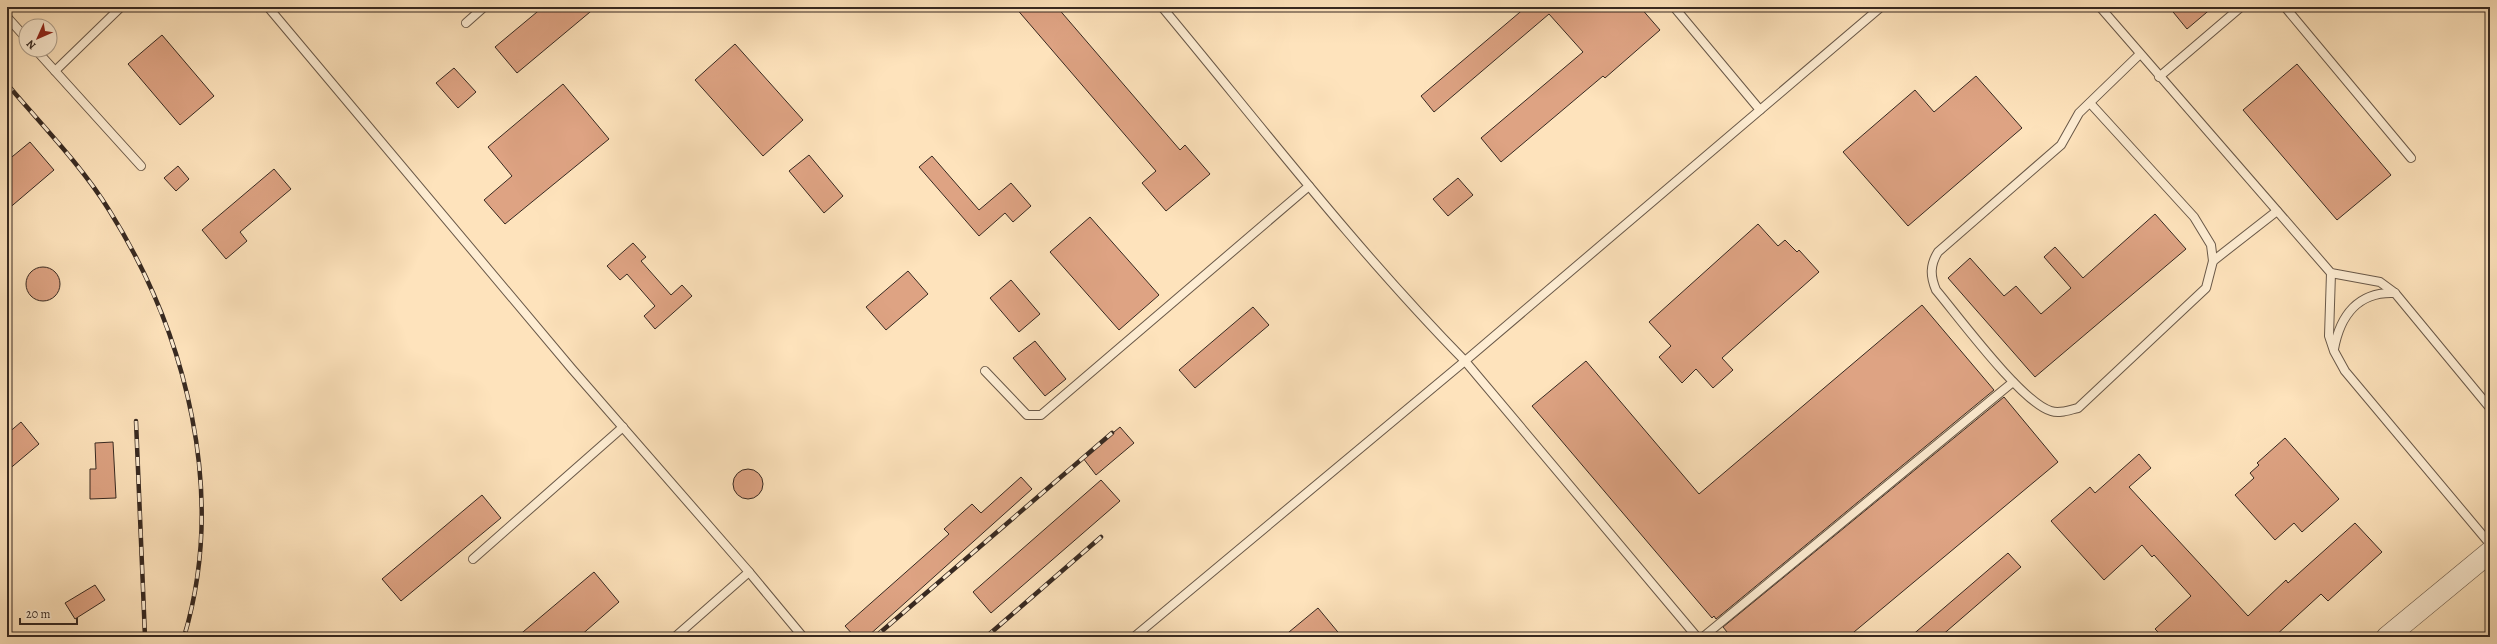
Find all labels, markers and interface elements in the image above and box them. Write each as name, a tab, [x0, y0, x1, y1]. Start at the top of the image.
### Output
north arrow	[18, 18, 58, 58]
text: N	[23, 37, 39, 53]
scale bar	[20, 600, 77, 626]
text: 20 m	[26, 606, 50, 622]

